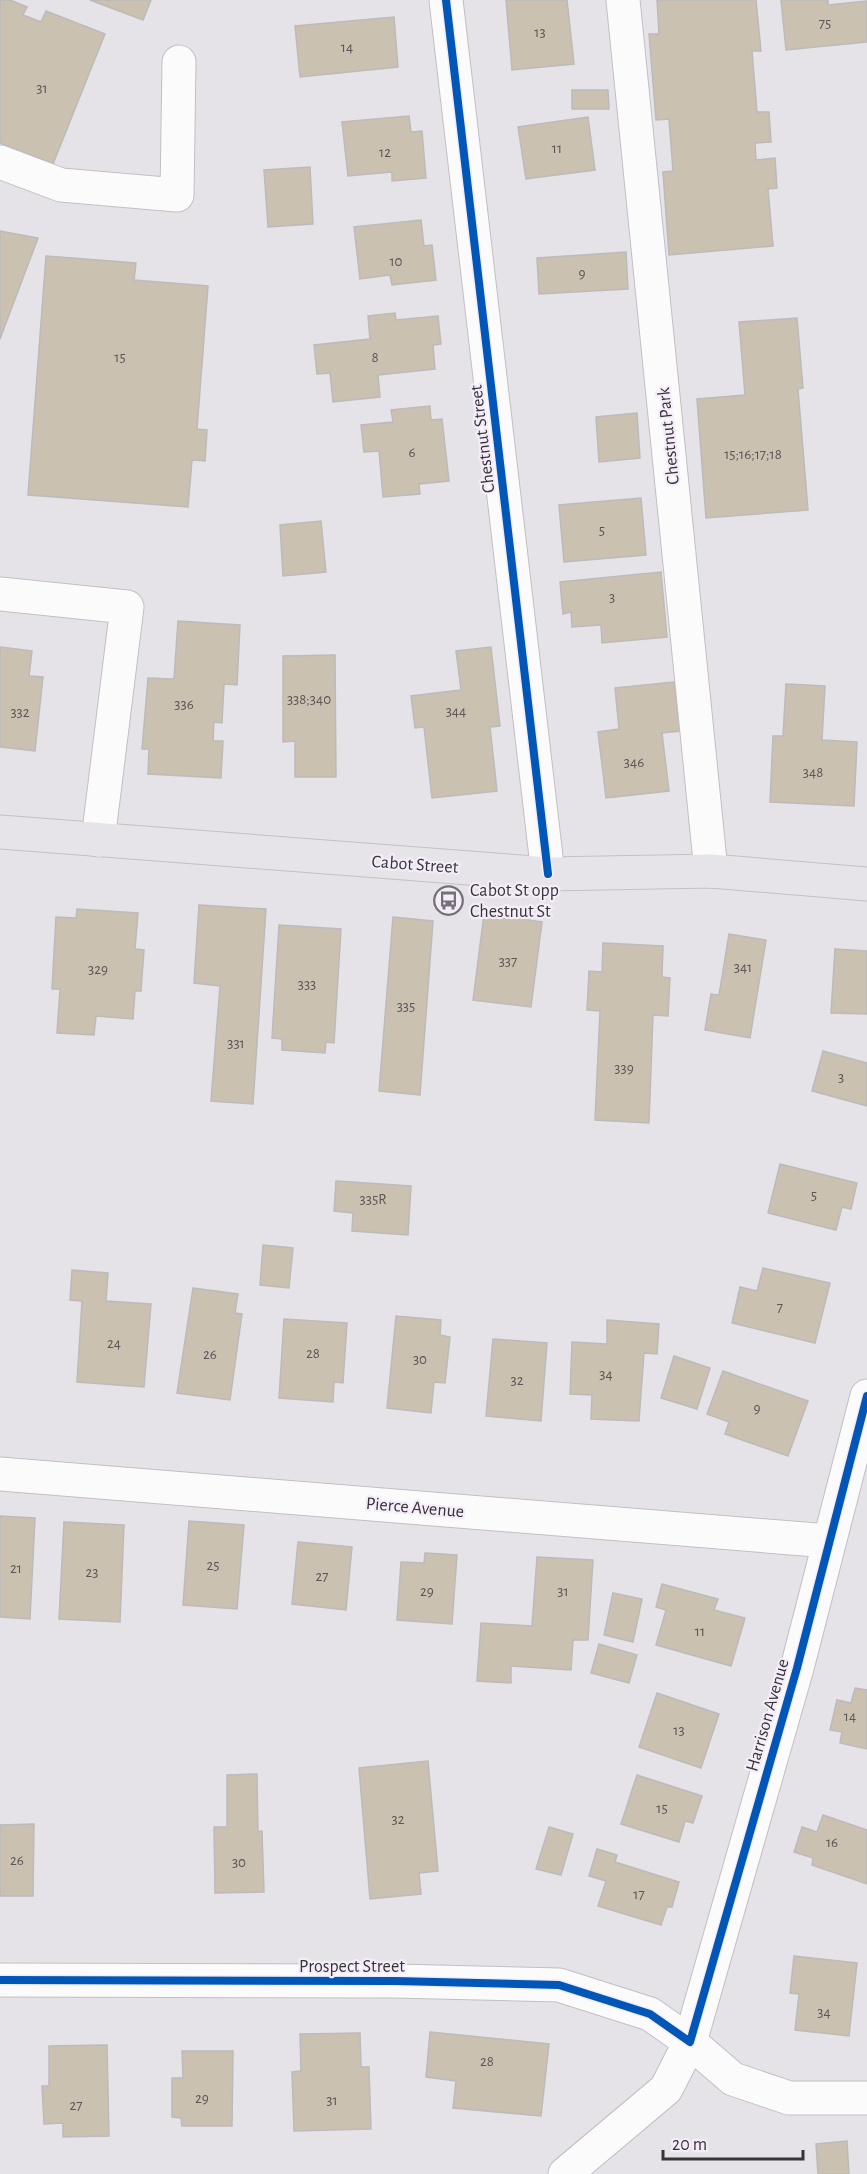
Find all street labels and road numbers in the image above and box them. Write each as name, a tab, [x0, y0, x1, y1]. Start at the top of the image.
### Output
street label: Chestnut Street	[467, 383, 499, 494]
street label: Chestnut Park	[655, 386, 683, 485]
street label: Cabot Street	[371, 853, 459, 877]
street label: Pierce Avenue	[365, 1495, 465, 1521]
street label: Harrison Avenue	[743, 1657, 793, 1774]
street label: Prospect Street	[299, 1958, 405, 1976]

